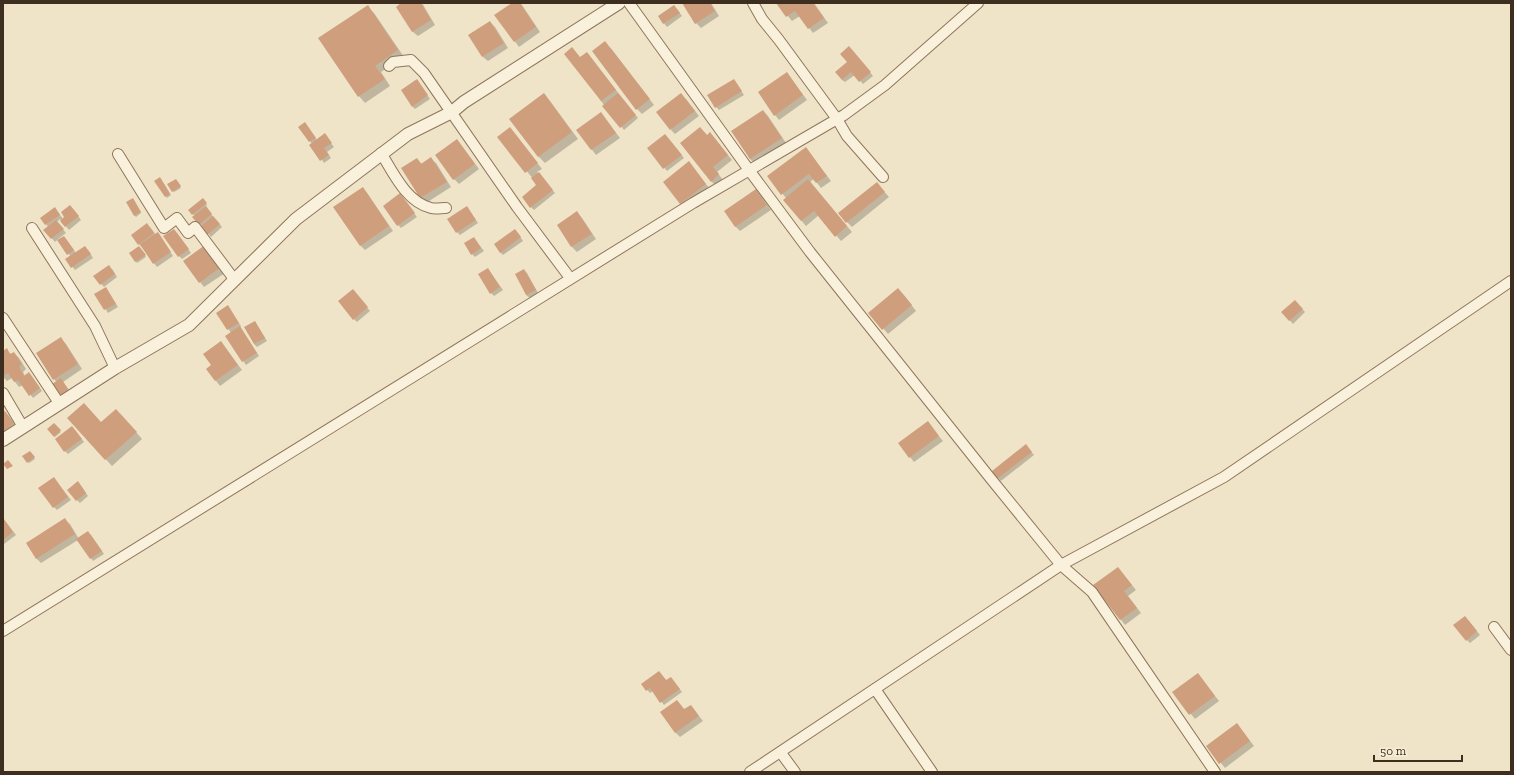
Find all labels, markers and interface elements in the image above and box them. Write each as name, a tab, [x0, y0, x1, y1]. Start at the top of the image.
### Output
scale bar	[1374, 737, 1462, 763]
text: 50 m	[1380, 744, 1407, 758]

